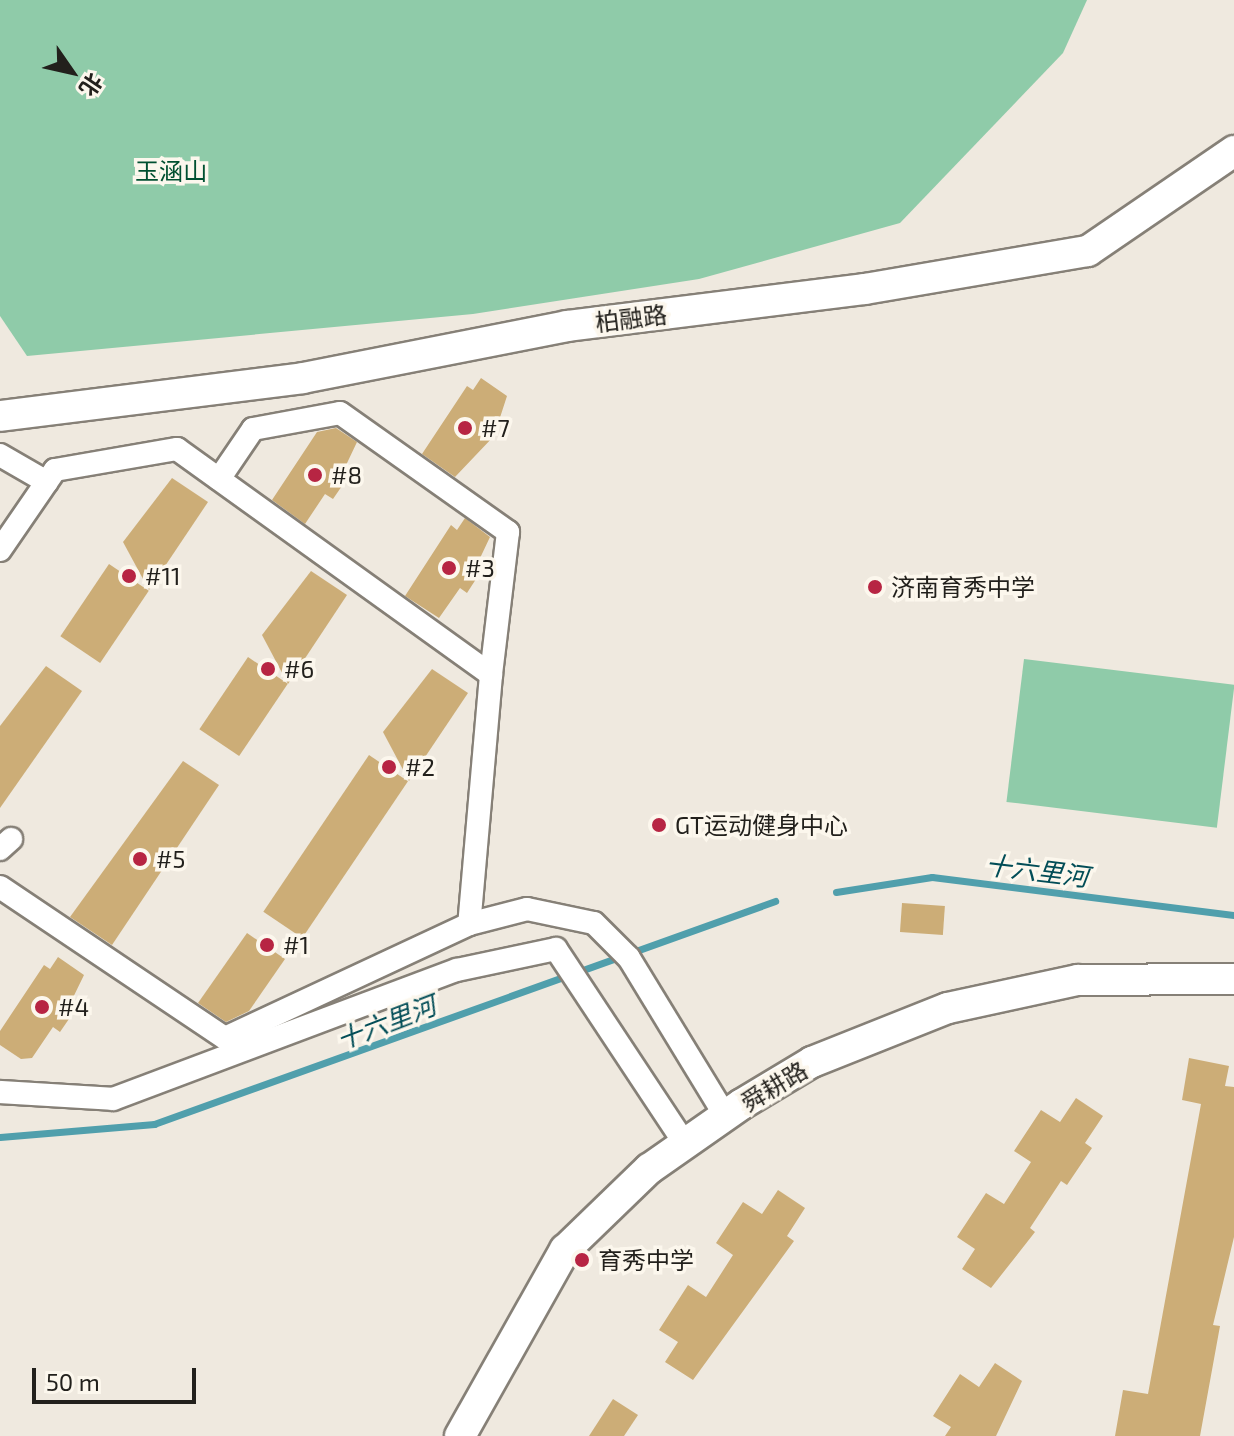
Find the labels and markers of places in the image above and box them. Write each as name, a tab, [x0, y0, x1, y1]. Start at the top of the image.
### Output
place label: #7	[481, 414, 510, 442]
marker: #7	[456, 419, 474, 437]
place label: #8	[331, 461, 362, 489]
marker: #8	[306, 466, 324, 484]
place label: #3	[465, 554, 495, 582]
marker: #3	[440, 559, 458, 577]
place label: #11	[145, 562, 181, 590]
marker: #11	[120, 567, 138, 585]
place label: 济南育秀中学	[891, 573, 1035, 601]
marker: 济南育秀中学	[866, 578, 884, 596]
place label: #6	[284, 655, 314, 683]
marker: #6	[259, 660, 277, 678]
place label: #2	[405, 753, 435, 781]
marker: #2	[380, 758, 398, 776]
place label: GT运动健身中心	[675, 811, 848, 839]
marker: GT运动健身中心	[650, 816, 668, 834]
place label: #5	[156, 845, 185, 873]
marker: #5	[131, 850, 149, 868]
place label: #1	[283, 931, 309, 959]
marker: #1	[258, 936, 276, 954]
place label: #4	[58, 993, 89, 1021]
marker: #4	[33, 998, 51, 1016]
place label: 育秀中学	[598, 1246, 694, 1274]
marker: 育秀中学	[573, 1251, 591, 1269]

